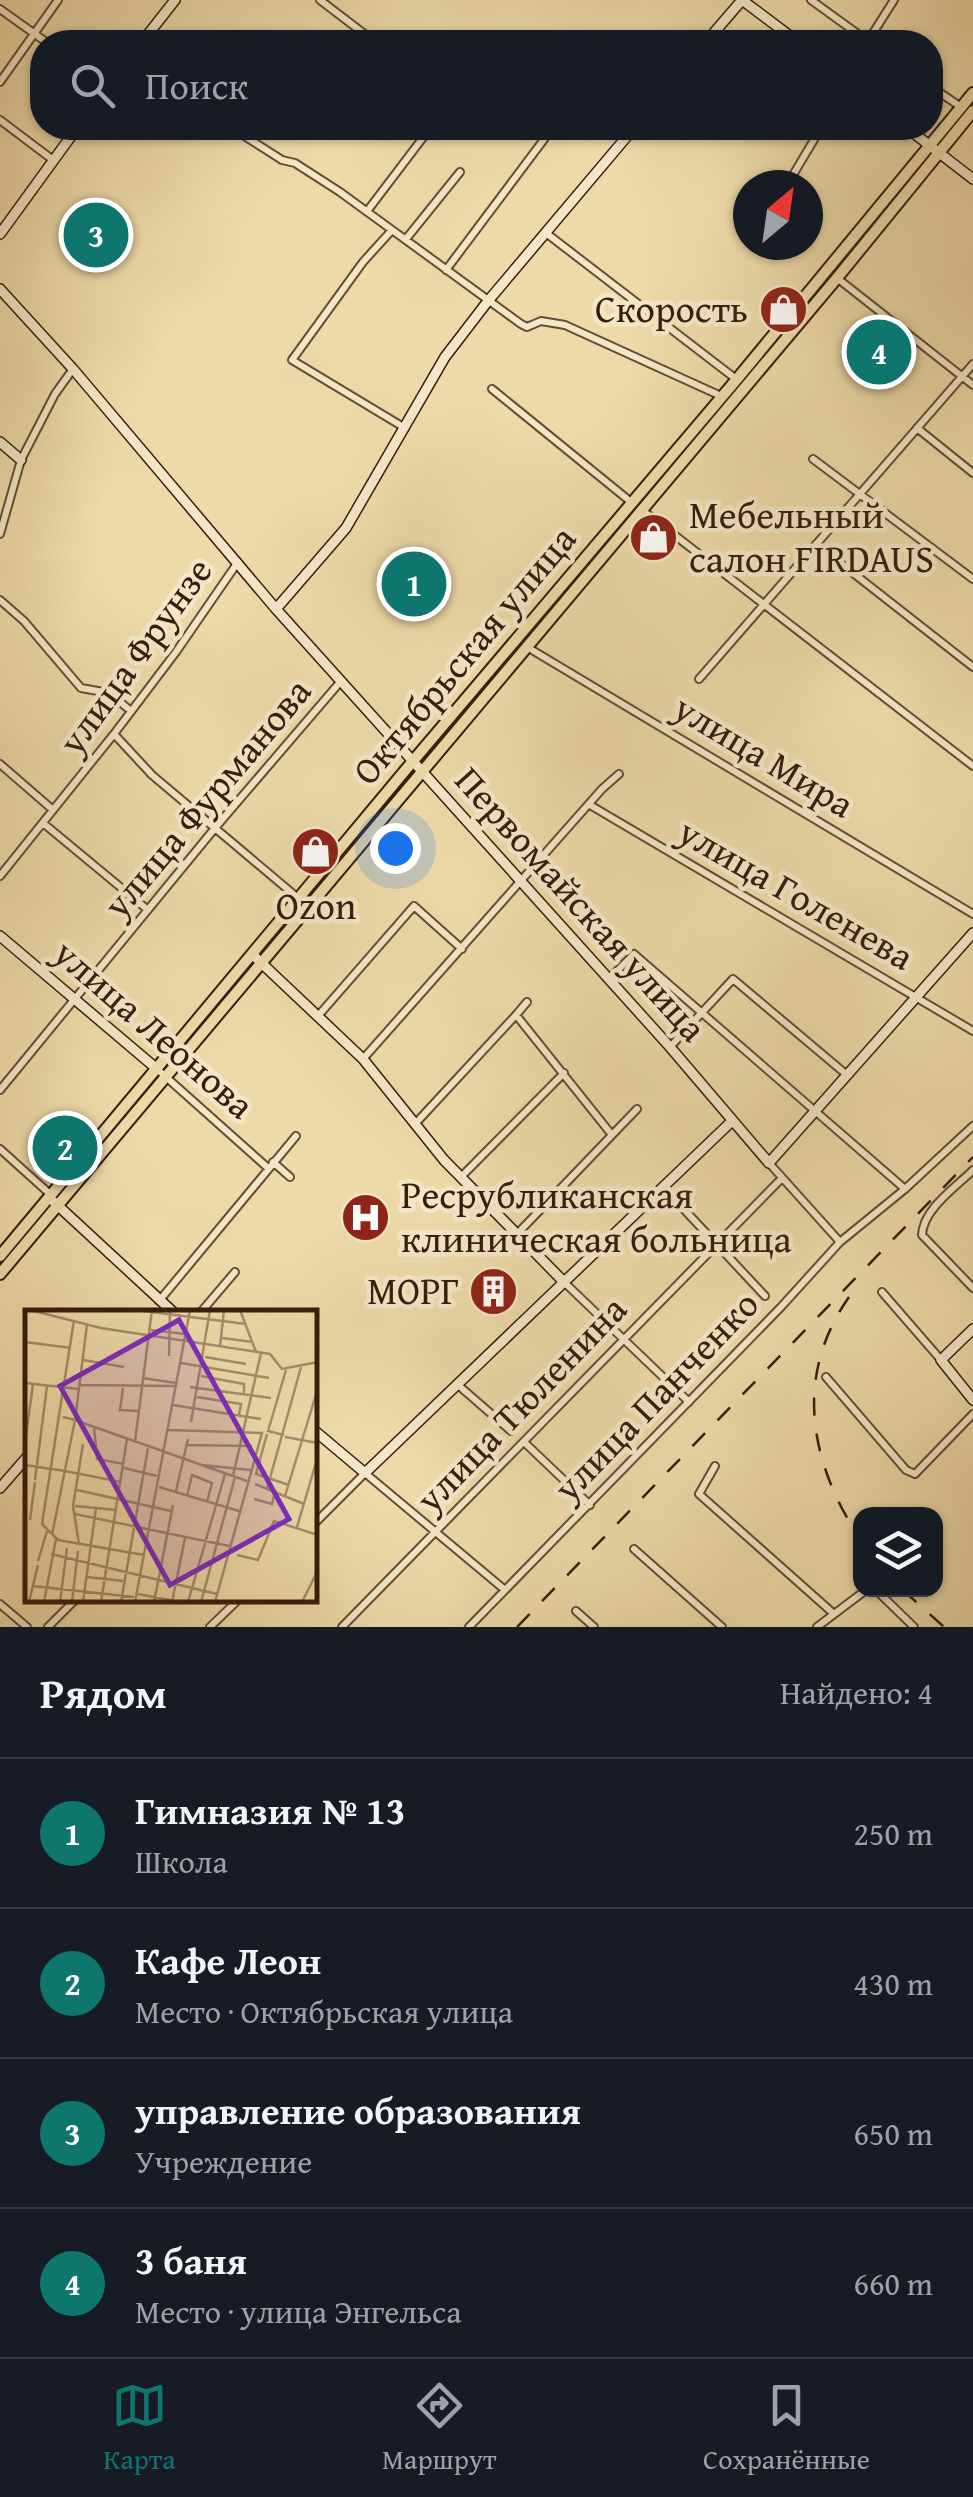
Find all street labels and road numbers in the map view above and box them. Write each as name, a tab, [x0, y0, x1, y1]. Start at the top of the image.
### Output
street label: Октябрьская улица	[338, 512, 589, 796]
street label: улица Фрунзе	[43, 545, 225, 766]
street label: улица Фурманова	[88, 665, 324, 931]
street label: улица Мира	[663, 679, 865, 831]
street label: Первомайская улица	[443, 753, 721, 1053]
street label: улица Голенева	[667, 802, 925, 983]
street label: улица Леонова	[41, 924, 268, 1132]
street label: улица Панченко	[539, 1277, 771, 1514]
street label: улица Тюленина	[401, 1282, 639, 1525]

